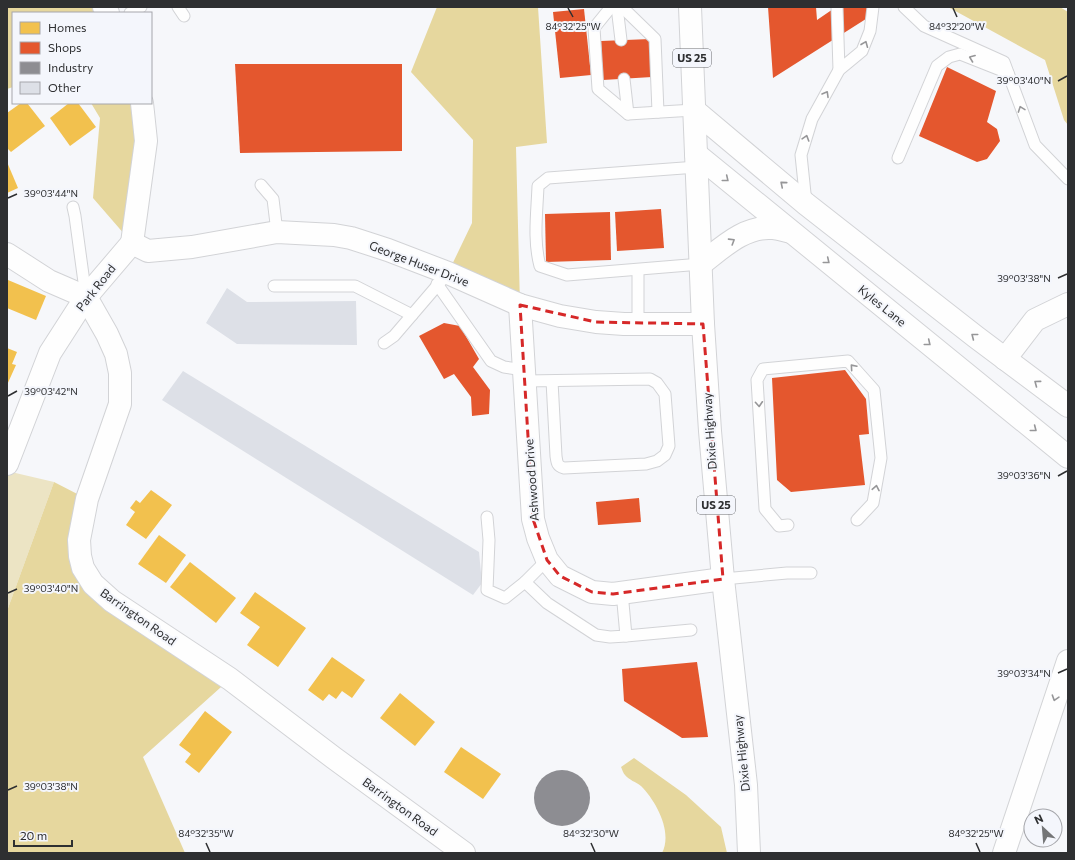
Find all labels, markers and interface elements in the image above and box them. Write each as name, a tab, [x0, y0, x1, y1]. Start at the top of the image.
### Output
legend	[12, 12, 152, 104]
text: Homes	[48, 20, 86, 34]
text: 84°32'25"W	[545, 20, 601, 32]
text: 84°32'20"W	[929, 20, 985, 32]
text: Shops	[48, 40, 82, 54]
one-way arrow	[860, 40, 868, 48]
road number: US 25	[673, 49, 711, 67]
one-way arrow	[968, 55, 975, 63]
text: Industry	[48, 60, 93, 74]
text: 39°03'40"N	[997, 74, 1051, 86]
text: Other	[48, 80, 81, 94]
one-way arrow	[821, 91, 828, 99]
one-way arrow	[1018, 105, 1026, 112]
one-way arrow	[801, 135, 810, 142]
one-way arrow	[722, 174, 729, 181]
one-way arrow	[780, 182, 787, 189]
text: 39°03'44"N	[24, 187, 78, 199]
street label: George Huser Drive	[368, 238, 471, 289]
one-way arrow	[728, 238, 735, 246]
one-way arrow	[822, 256, 829, 263]
street label: Park Road	[73, 261, 118, 314]
text: 39°03'38"N	[997, 272, 1051, 284]
street label: Kyles Lane	[856, 282, 909, 329]
one-way arrow	[971, 333, 978, 340]
one-way arrow	[923, 339, 930, 346]
one-way arrow	[851, 364, 858, 371]
one-way arrow	[1034, 381, 1041, 388]
text: 39°03'42"N	[24, 385, 78, 397]
street label: Dixie Highway	[699, 392, 719, 470]
one-way arrow	[754, 401, 763, 407]
one-way arrow	[1029, 425, 1036, 432]
street label: Ashwood Drive	[521, 438, 541, 522]
text: 39°03'36"N	[997, 469, 1051, 481]
one-way arrow	[871, 485, 879, 491]
road number: US 25	[697, 496, 735, 514]
text: 39°03'40"N	[24, 582, 78, 594]
street label: Barrington Road	[98, 585, 179, 648]
text: 39°03'34"N	[997, 667, 1051, 679]
one-way arrow	[1051, 694, 1060, 701]
street label: Dixie Highway	[730, 714, 752, 792]
street label: Barrington Road	[360, 774, 441, 838]
text: 39°03'38"N	[24, 780, 78, 792]
north arrow	[1023, 808, 1063, 848]
text: N	[1032, 811, 1045, 826]
scale bar	[14, 822, 72, 848]
text: 84°32'35"W	[178, 827, 234, 839]
text: 84°32'30"W	[563, 827, 619, 839]
text: 84°32'25"W	[948, 827, 1004, 839]
text: 20 m	[20, 828, 47, 842]

